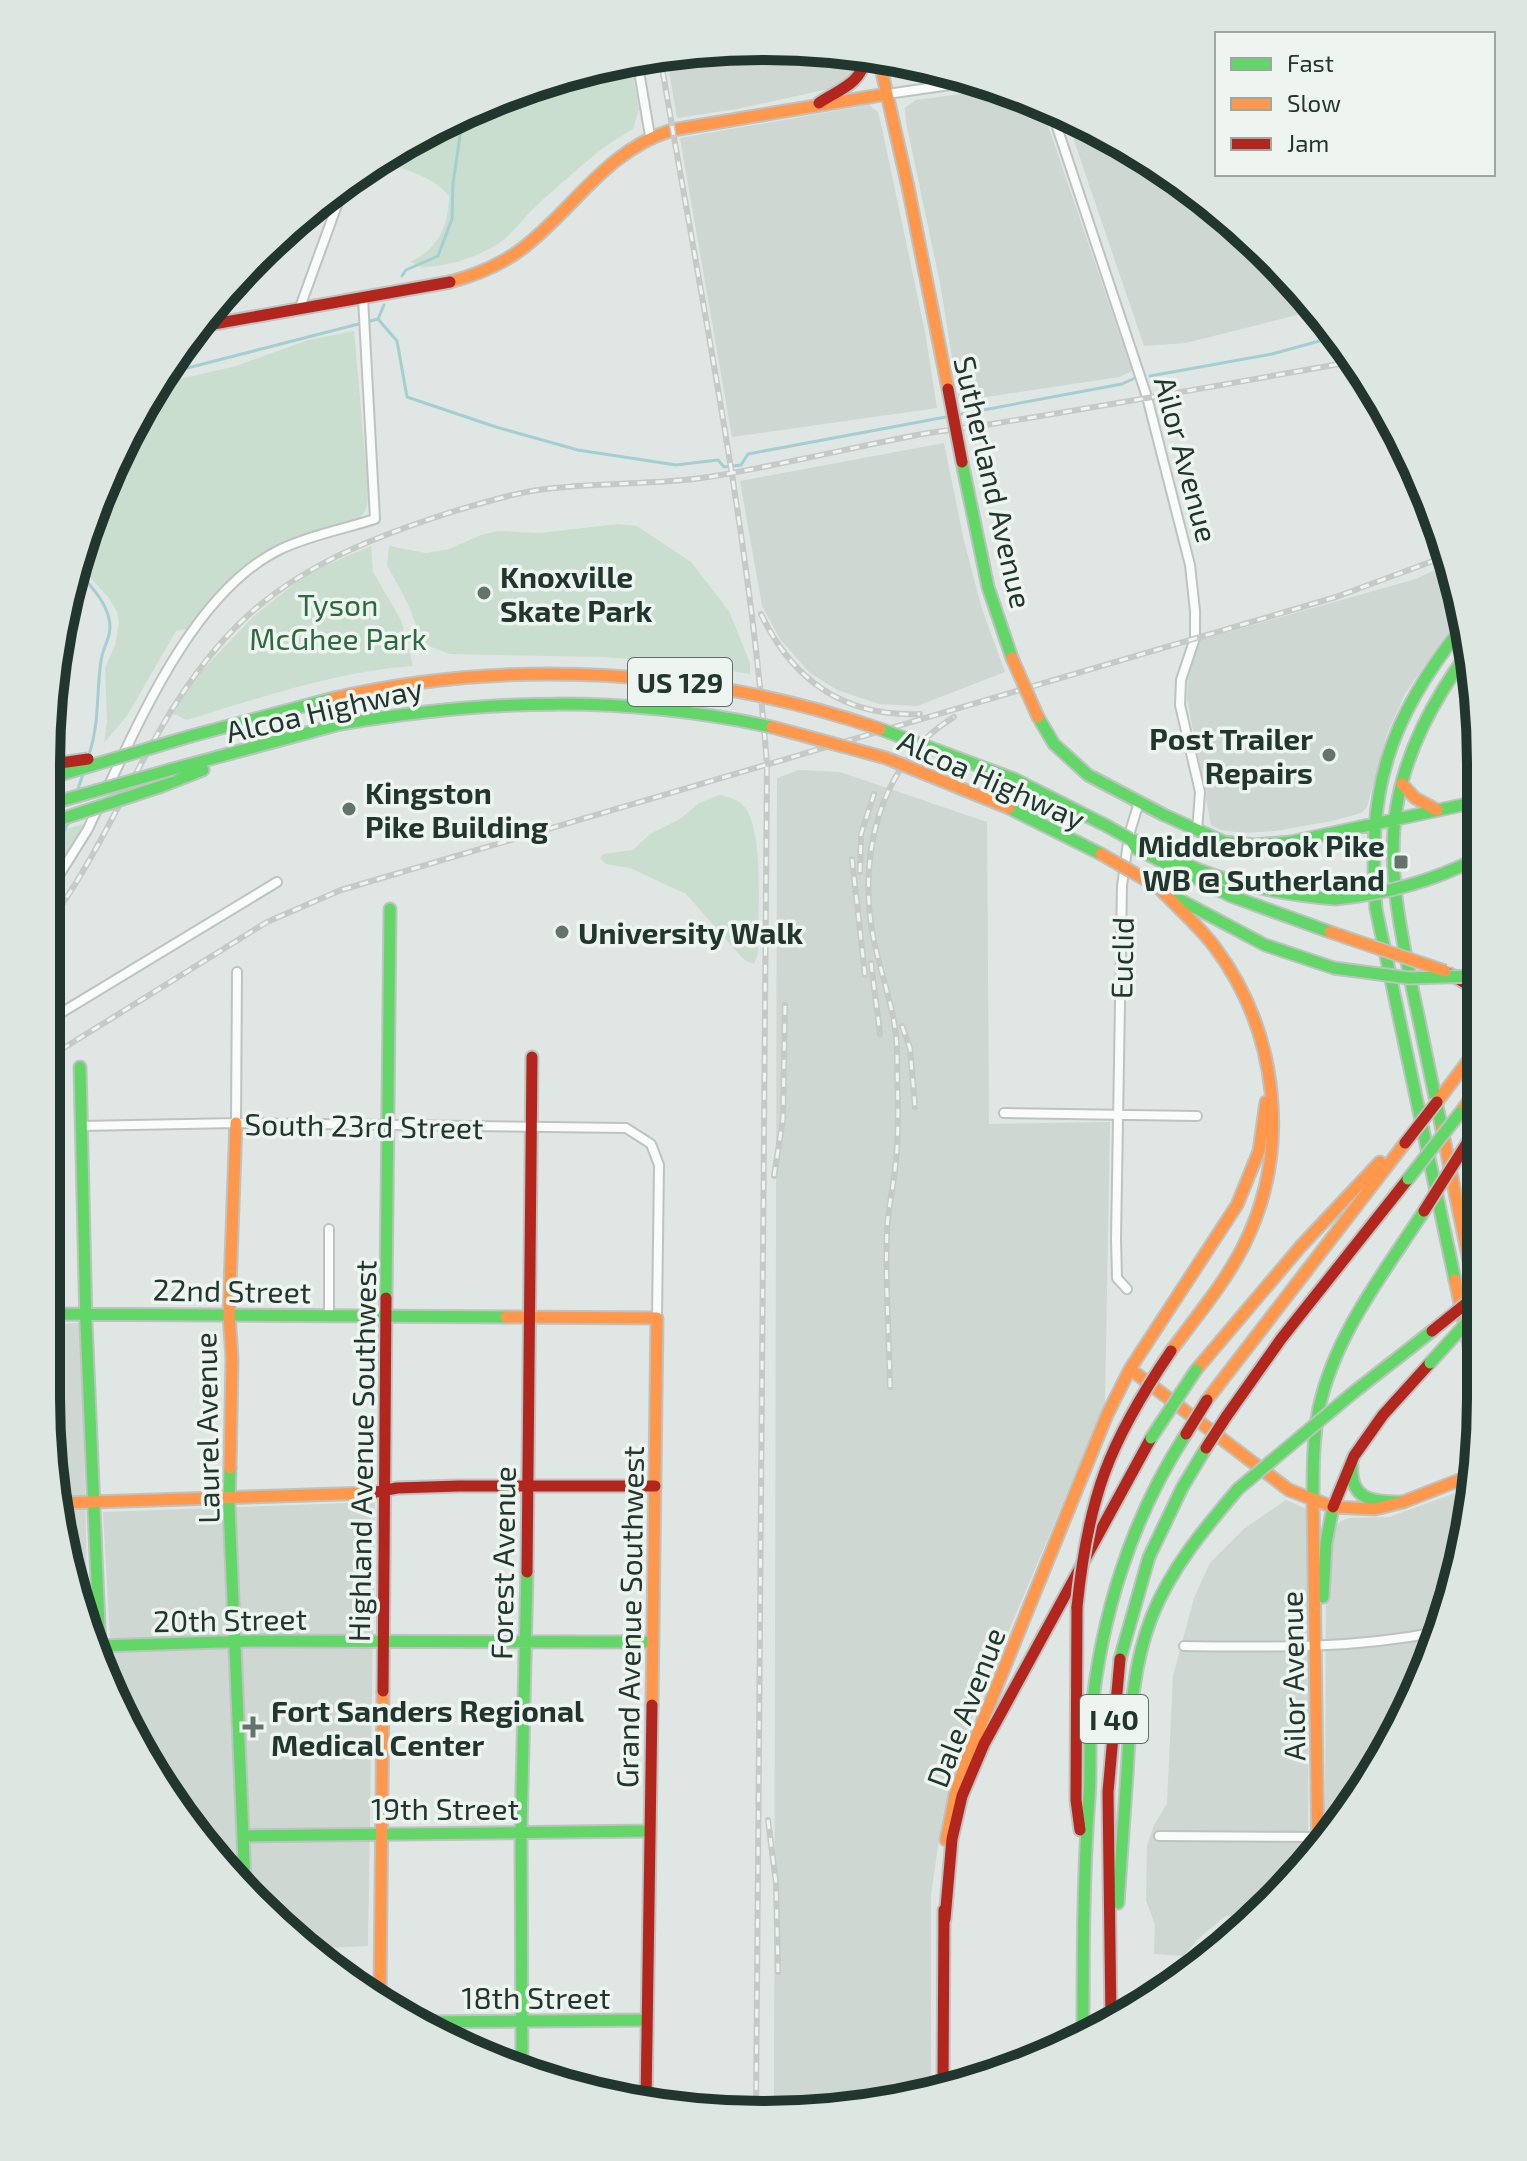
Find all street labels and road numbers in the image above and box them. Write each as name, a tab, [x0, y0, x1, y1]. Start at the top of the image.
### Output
street label: Sutherland Avenue	[948, 353, 1040, 611]
street label: Ailor Avenue	[1148, 372, 1226, 546]
road number: US 129	[628, 658, 732, 706]
street label: Alcoa Highway	[222, 669, 426, 749]
street label: Alcoa Highway	[893, 722, 1091, 836]
street label: Euclid	[1102, 917, 1140, 999]
street label: South 23rd Street	[244, 1105, 484, 1145]
street label: Highland Avenue Southwest	[340, 1260, 382, 1642]
street label: 22nd Street	[152, 1271, 312, 1309]
street label: Laurel Avenue	[186, 1332, 226, 1524]
street label: Grand Avenue Southwest	[608, 1446, 650, 1788]
street label: Forest Avenue	[482, 1466, 522, 1660]
street label: Ailor Avenue	[1273, 1591, 1311, 1761]
street label: 20th Street	[153, 1600, 307, 1638]
street label: Dale Avenue	[918, 1622, 1012, 1792]
road number: I 40	[1080, 1695, 1148, 1743]
street label: 19th Street	[371, 1790, 519, 1826]
street label: 18th Street	[461, 1979, 611, 2015]

